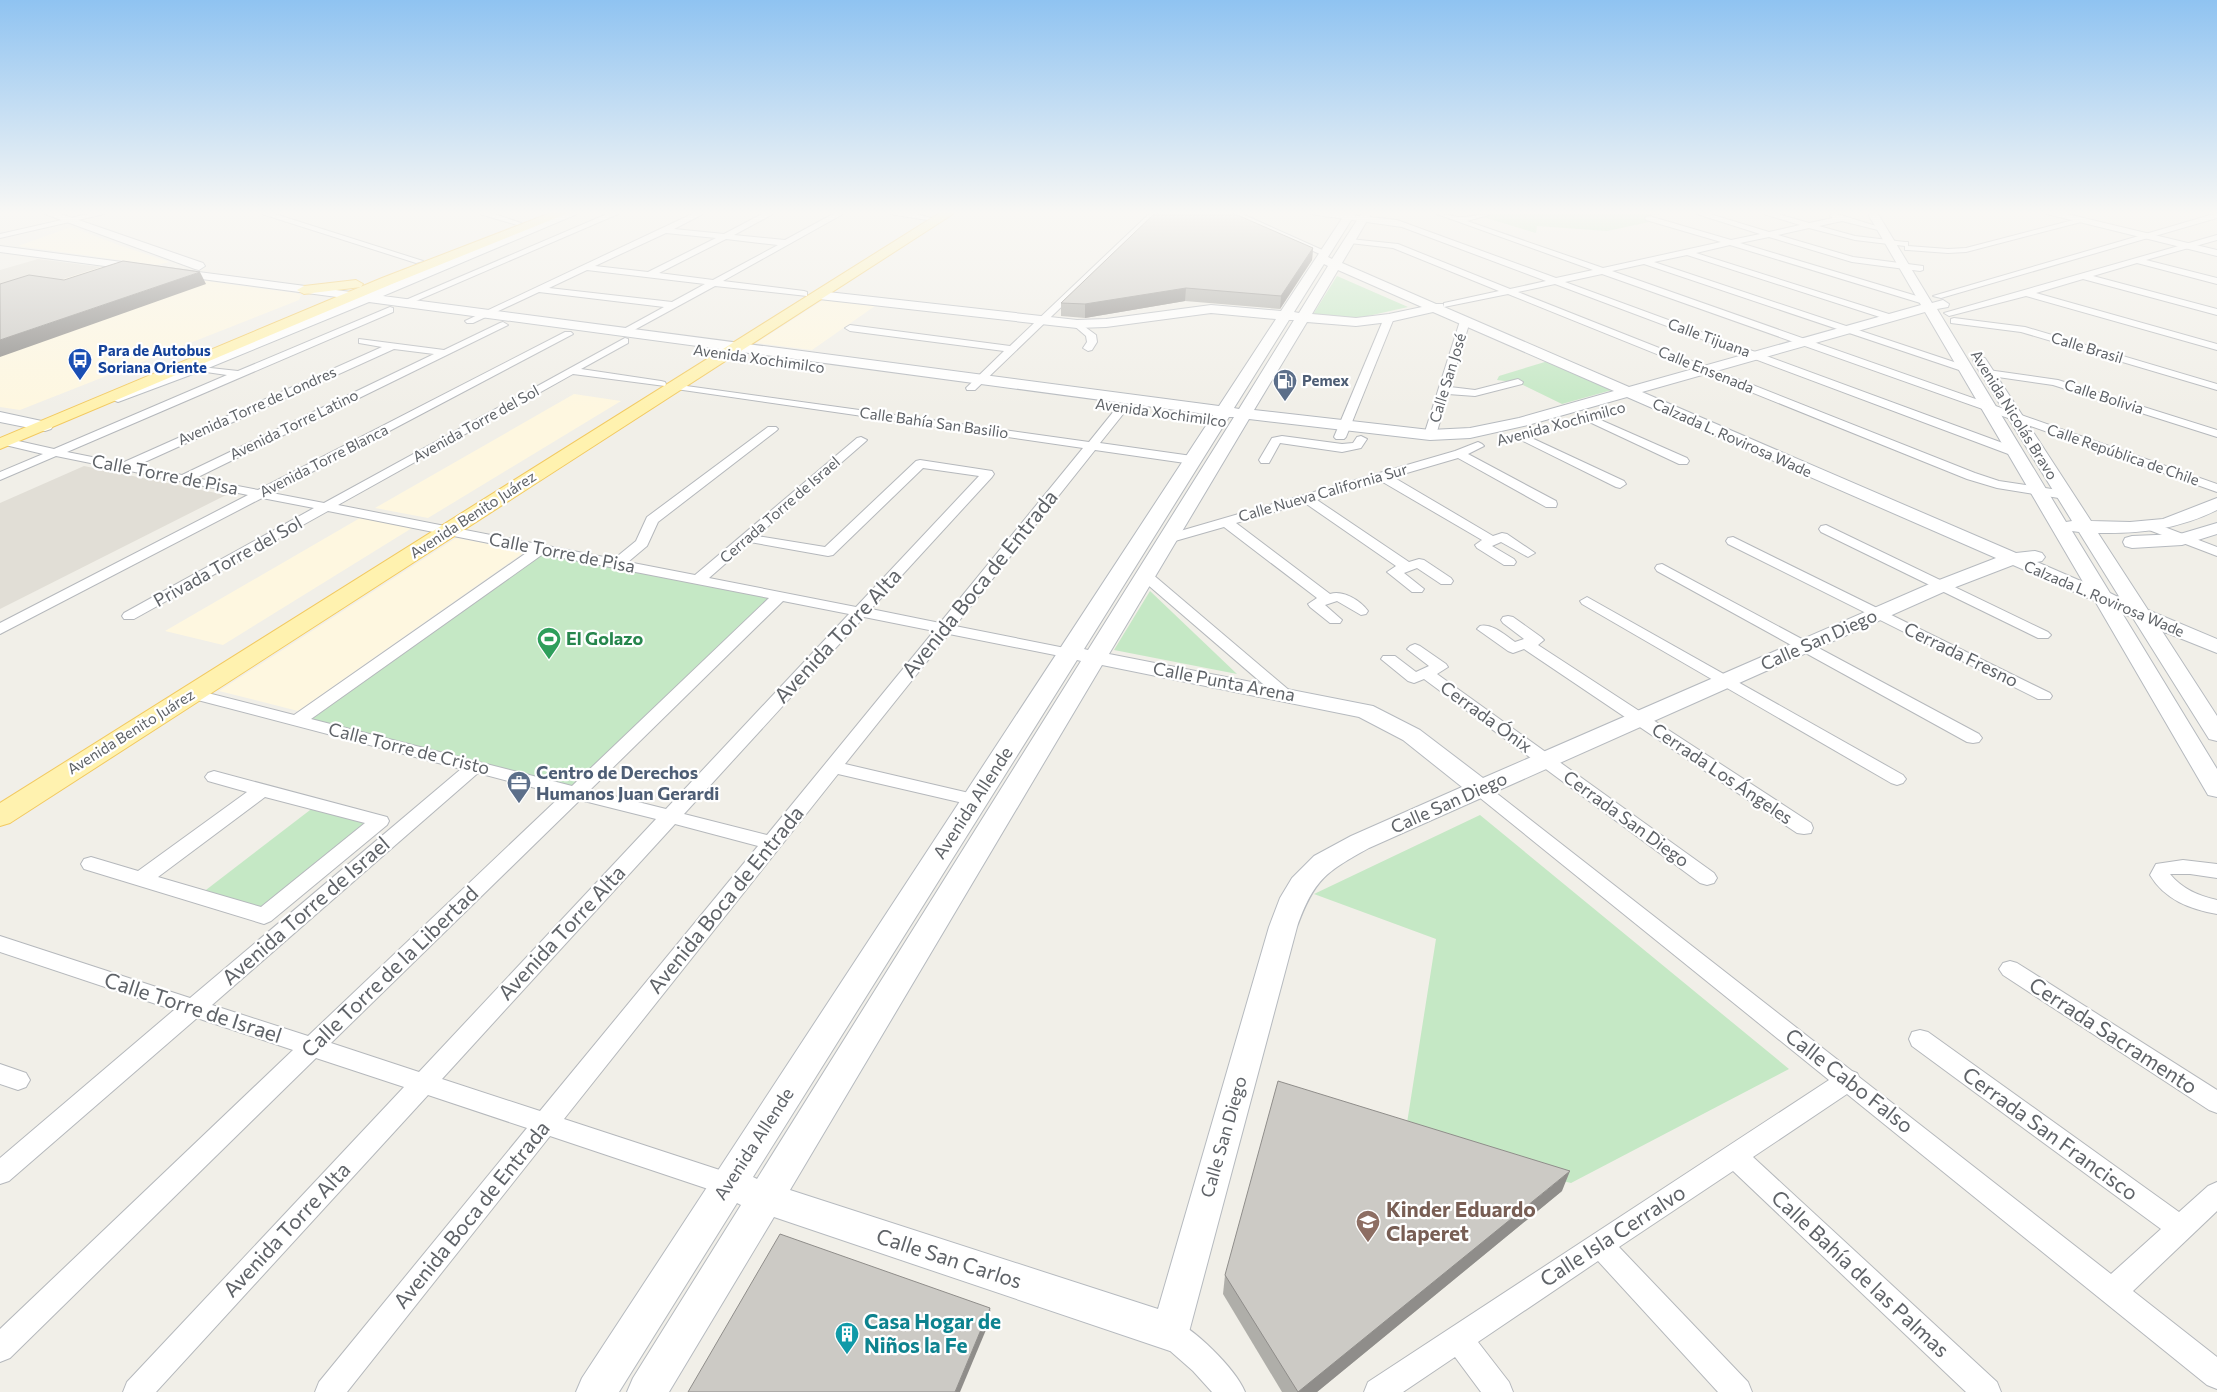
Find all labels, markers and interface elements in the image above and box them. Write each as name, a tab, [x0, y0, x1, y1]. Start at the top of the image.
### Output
street label: Calle Tijuana	[1666, 314, 1753, 360]
street label: Calle Brasil	[2049, 328, 2125, 367]
street label: Calle San José	[1425, 331, 1469, 425]
street label: Avenida Xochimilco	[692, 340, 826, 376]
place label: Para de Autobus Soriana Oriente	[98, 341, 211, 376]
street label: Calle Ensenada	[1656, 342, 1757, 396]
street label: Avenida Nicolás Bravo	[1968, 346, 2062, 483]
bus stop icon: Para de Autobus Soriana Oriente	[67, 347, 93, 381]
street label: Avenida Torre de Londres	[175, 362, 339, 448]
fuel station icon: Pemex	[1272, 368, 1298, 402]
place label: Pemex	[1302, 371, 1349, 389]
street label: Calle Bolivia	[2062, 375, 2146, 417]
street label: Avenida Torre del Sol	[409, 381, 542, 465]
street label: Avenida Torre Latino	[226, 385, 361, 463]
street label: Avenida Xochimilco	[1094, 394, 1228, 430]
street label: Calzada L. Rovirosa Wade	[1650, 394, 1815, 480]
street label: Avenida Xochimilco	[1494, 397, 1627, 449]
street label: Calle Bahía San Basilio	[859, 403, 1010, 441]
street label: Avenida Torre Blanca	[256, 420, 391, 500]
street label: Calle República de Chile	[2045, 420, 2202, 489]
street label: Calle Torre de Pisa	[90, 449, 240, 499]
street label: Cerrada Torre de Israel	[716, 452, 843, 566]
street label: Calle Nueva California Sur	[1236, 459, 1409, 525]
street label: Avenida Benito Juárez	[406, 467, 539, 562]
street label: Avenida Boca de Entrada	[896, 484, 1062, 682]
street label: Privada Torre del Sol	[149, 511, 306, 611]
street label: Calle Torre de Pisa	[487, 527, 637, 577]
street label: Calzada L. Rovirosa Wade	[2022, 556, 2187, 640]
street label: Avenida Torre Alta	[768, 562, 906, 708]
street label: Calle San Diego	[1757, 604, 1880, 675]
street label: Cerrada Fresno	[1901, 617, 2022, 691]
sports icon: El Golazo	[536, 626, 562, 660]
place label: El Golazo	[566, 627, 644, 649]
street label: Calle Punta Arena	[1151, 656, 1297, 706]
street label: Cerrada Ónix	[1436, 676, 1537, 757]
street label: Avenida Benito Juárez	[64, 685, 197, 778]
street label: Calle Torre de Cristo	[326, 717, 492, 779]
street label: Cerrada Los Ángeles	[1648, 718, 1797, 829]
street label: Avenida Allende	[928, 742, 1017, 863]
place label: Centro de Derechos Humanos Juan Gerardi	[536, 761, 719, 804]
street label: Cerrada San Diego	[1559, 765, 1694, 871]
street label: Calle San Diego	[1387, 767, 1510, 838]
office icon: Centro de Derechos Humanos Juan Gerardi	[506, 770, 532, 804]
street label: Avenida Boca de Entrada	[642, 800, 808, 998]
street label: Avenida Torre de Israel	[216, 830, 394, 989]
street label: Avenida Torre Alta	[492, 859, 630, 1005]
street label: Calle Torre de la Libertad	[296, 880, 482, 1062]
street label: Calle Torre de Israel	[102, 966, 285, 1047]
street label: Cerrada Sacramento	[2025, 971, 2203, 1098]
street label: Calle Cabo Falso	[1781, 1022, 1919, 1138]
street label: Cerrada San Francisco	[1958, 1061, 2143, 1205]
street label: Calle San Diego	[1195, 1073, 1251, 1200]
street label: Avenida Allende	[709, 1083, 798, 1204]
street label: Avenida Boca de Entrada	[388, 1115, 554, 1313]
street label: Avenida Torre Alta	[217, 1156, 355, 1302]
street label: Calle Isla Cerralvo	[1535, 1178, 1690, 1291]
street label: Calle Bahía de las Palmas	[1767, 1184, 1955, 1362]
place label: Kinder Eduardo Claperet	[1386, 1196, 1536, 1245]
school or university icon: Kinder Eduardo Claperet	[1355, 1209, 1381, 1243]
street label: Calle San Carlos	[874, 1222, 1025, 1293]
place label: Casa Hogar de Niños la Fe	[864, 1308, 1001, 1357]
building icon: Casa Hogar de Niños la Fe	[834, 1321, 860, 1355]

